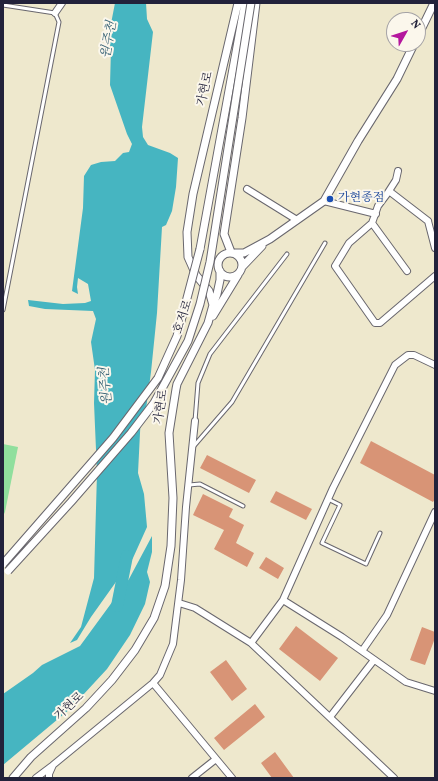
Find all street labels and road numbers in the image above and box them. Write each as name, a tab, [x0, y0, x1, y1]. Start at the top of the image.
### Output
street label: 가현로	[195, 70, 217, 108]
street label: 호저로	[172, 298, 196, 336]
street label: 가현로	[152, 389, 172, 425]
street label: 가현로	[52, 690, 88, 724]

